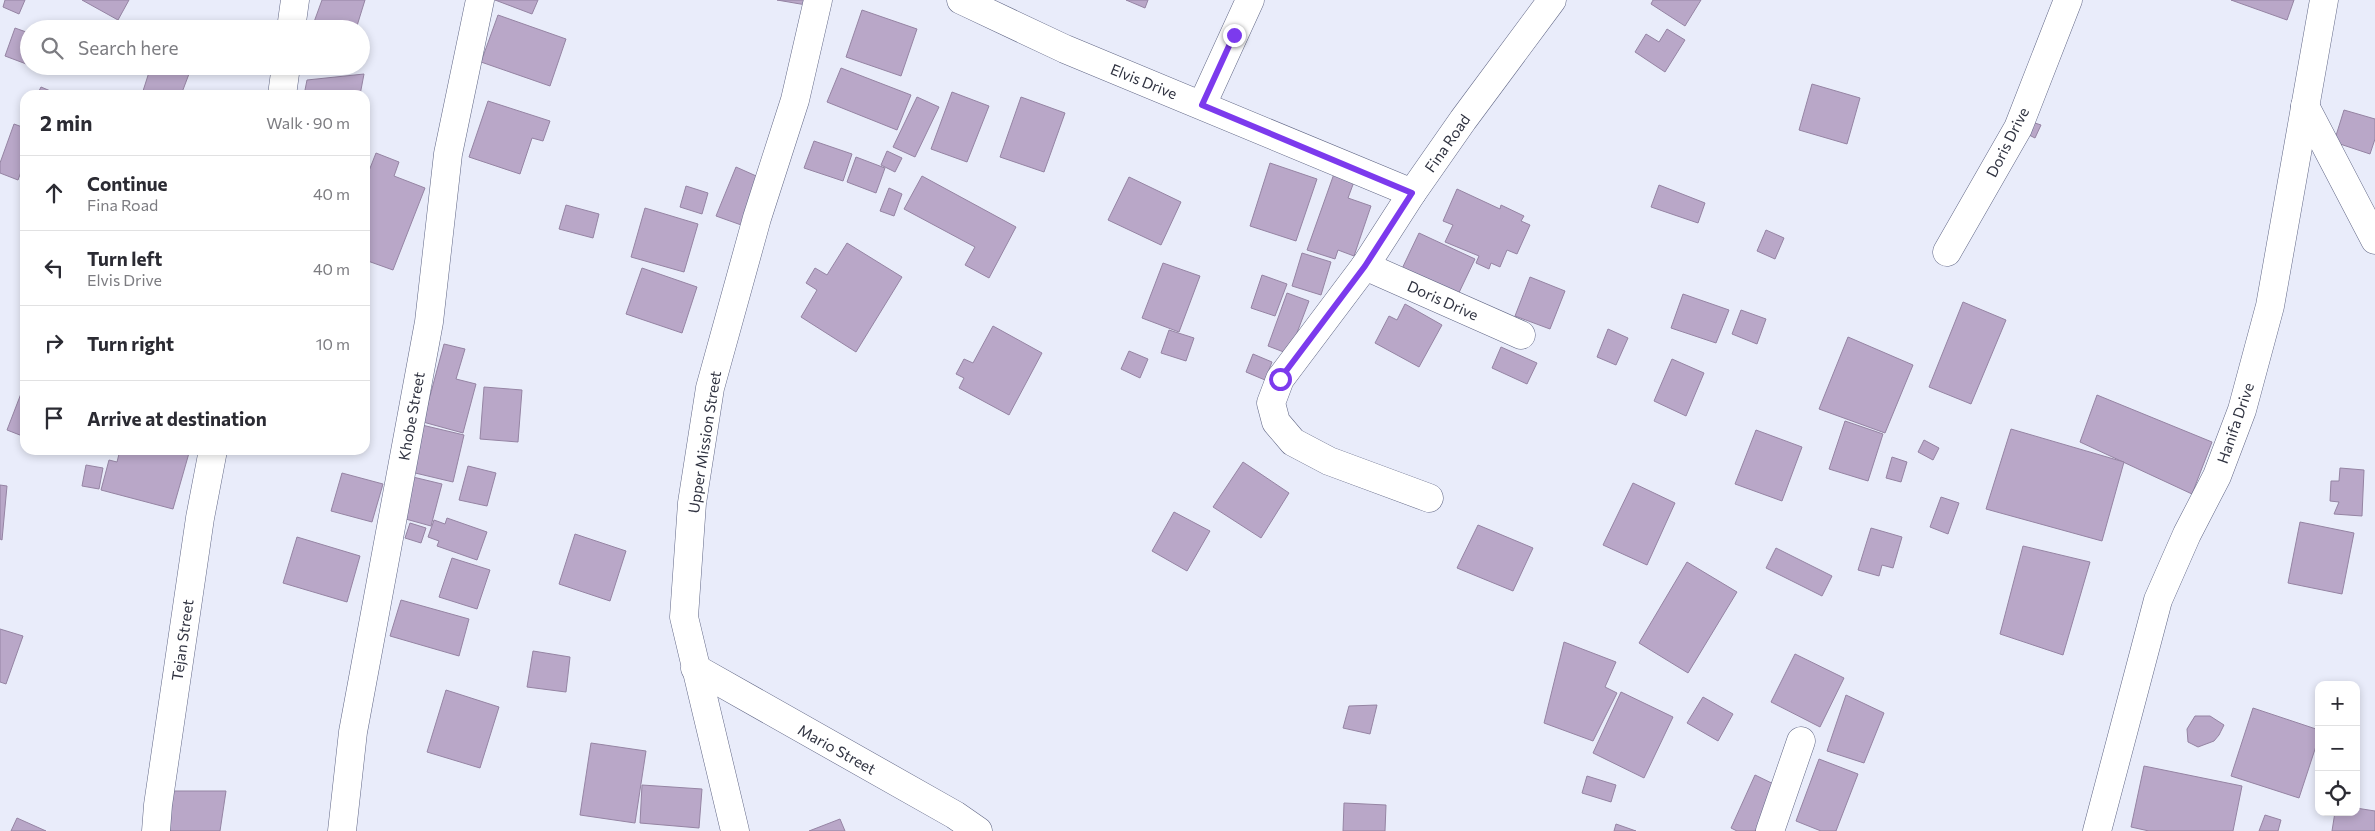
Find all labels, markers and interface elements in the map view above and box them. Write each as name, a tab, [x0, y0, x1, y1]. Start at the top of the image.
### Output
search box	[20, 20, 370, 75]
route end	[1223, 24, 1246, 47]
icon: search	[38, 34, 66, 62]
text: Search here	[78, 36, 178, 59]
street label: Elvis Drive	[1108, 60, 1180, 103]
street label: Doris Drive	[1982, 104, 2032, 180]
text: 2 min	[40, 110, 92, 135]
street label: Fina Road	[1420, 110, 1474, 176]
text: Walk · 90 m	[266, 113, 350, 132]
text: Continue	[87, 172, 167, 195]
icon: ahead	[40, 179, 68, 207]
text: 40 m	[313, 184, 350, 203]
text: Fina Road	[87, 195, 158, 214]
text: Turn left	[87, 247, 162, 270]
icon: left	[40, 254, 68, 282]
text: 40 m	[313, 259, 350, 278]
text: Elvis Drive	[87, 270, 162, 289]
street label: Doris Drive	[1405, 276, 1481, 324]
icon: right	[40, 329, 68, 357]
text: Turn right	[87, 332, 174, 355]
text: 10 m	[316, 334, 350, 353]
route start	[1269, 368, 1292, 391]
street label: Upper Mission Street	[684, 369, 724, 515]
street label: Khobe Street	[394, 370, 428, 462]
street label: Hanifa Drive	[2213, 380, 2257, 466]
icon: arrive	[40, 404, 68, 432]
text: Arrive at destination	[87, 407, 267, 430]
street label: Tejan Street	[167, 598, 197, 682]
map controls	[2315, 681, 2360, 816]
button: +	[2315, 681, 2360, 726]
street label: Mario Street	[795, 720, 879, 778]
button: −	[2315, 726, 2360, 771]
button: locate	[2315, 771, 2360, 816]

